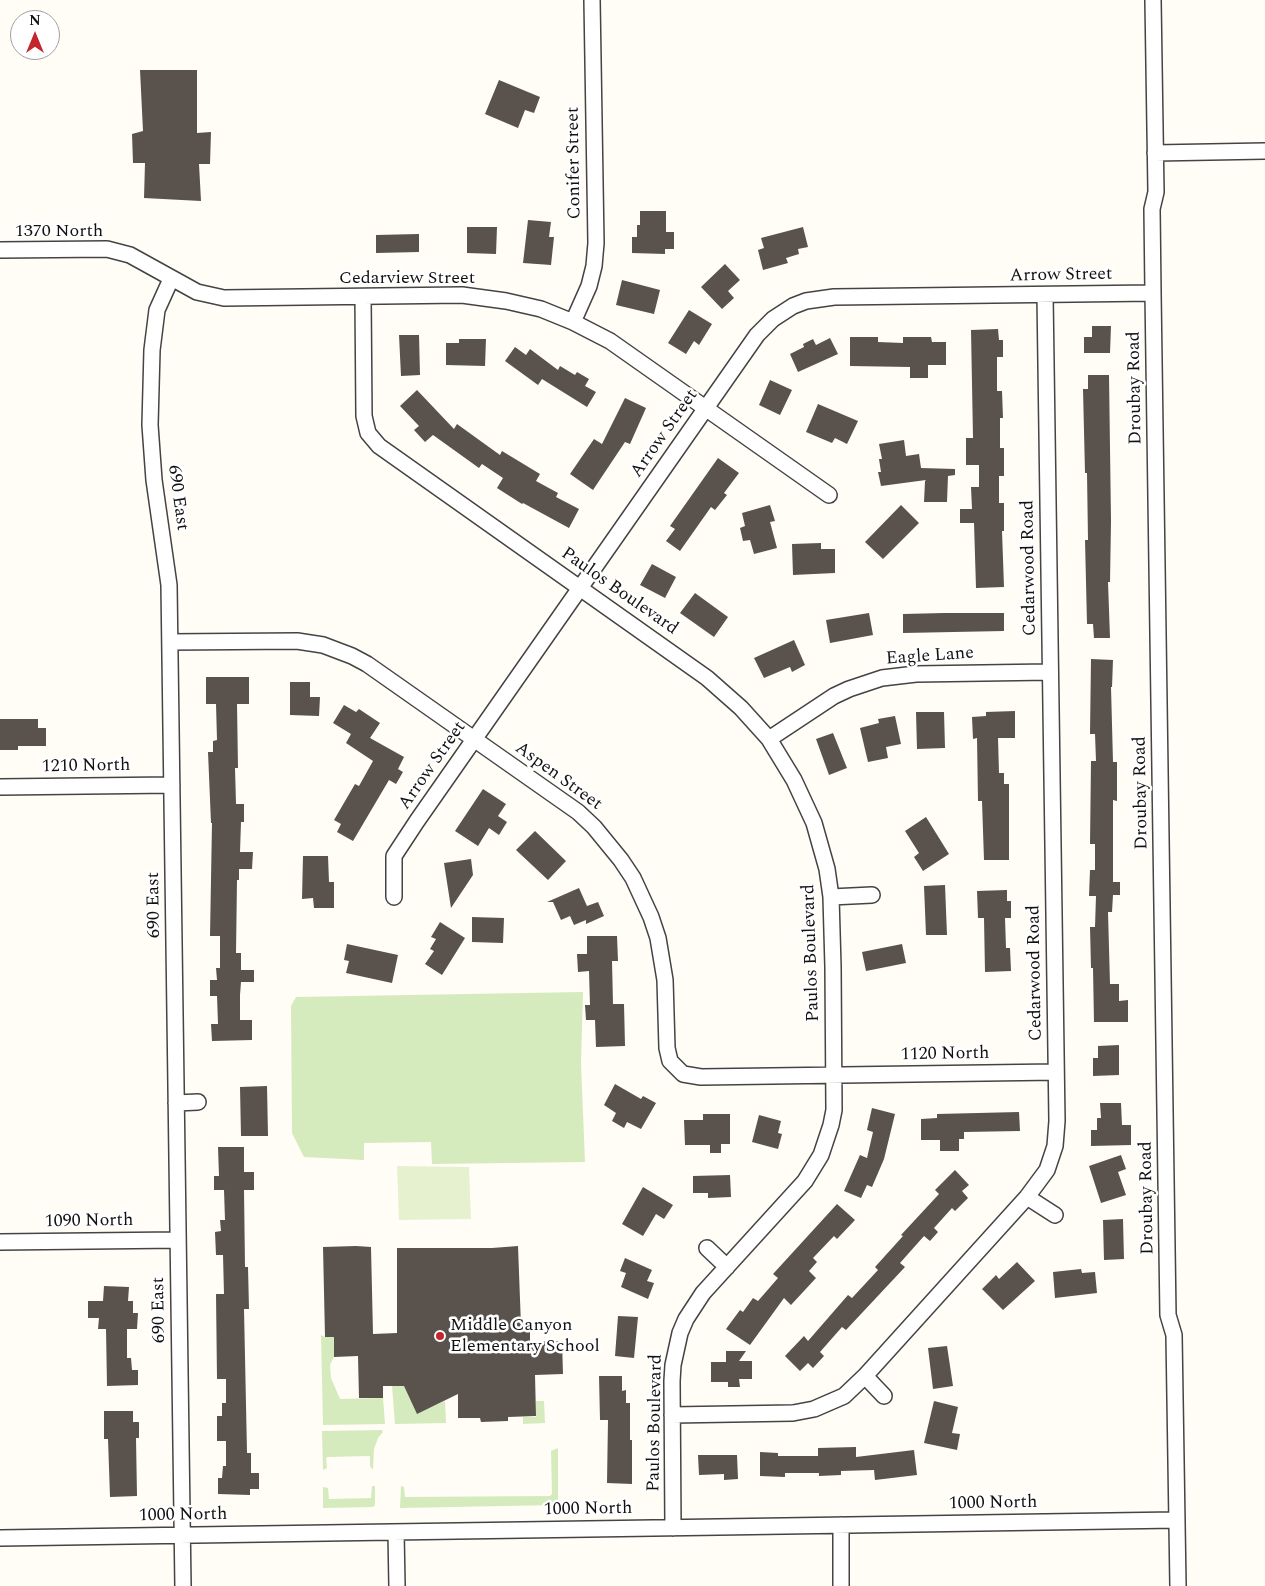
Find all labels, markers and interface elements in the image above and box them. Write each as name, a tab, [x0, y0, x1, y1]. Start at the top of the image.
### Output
north arrow	[10, 10, 60, 60]
text: N	[29, 10, 41, 31]
street label: Conifer Street	[563, 107, 587, 219]
street label: 1370 North	[15, 221, 103, 243]
street label: Arrow Street	[1009, 264, 1113, 288]
street label: Cedarview Street	[339, 268, 475, 290]
street label: Droubay Road	[1124, 331, 1148, 445]
street label: Arrow Street	[627, 386, 703, 482]
street label: 690 East	[162, 464, 192, 532]
street label: Cedarwood Road	[1018, 500, 1042, 636]
street label: Paulos Boulevard	[556, 544, 682, 640]
street label: Eagle Lane	[885, 643, 975, 671]
street label: Arrow Street	[395, 718, 471, 814]
street label: Droubay Road	[1130, 736, 1154, 850]
street label: Aspen Street	[510, 738, 606, 816]
street label: 1210 North	[42, 755, 130, 779]
street label: 690 East	[144, 872, 166, 938]
street label: Paulos Boulevard	[799, 884, 825, 1022]
street label: Cedarwood Road	[1024, 905, 1048, 1041]
street label: 1120 North	[901, 1043, 989, 1067]
street label: Droubay Road	[1136, 1141, 1160, 1255]
street label: 1090 North	[45, 1210, 133, 1234]
street label: 690 East	[149, 1277, 171, 1343]
place label: Middle Canyon Elementary School	[450, 1315, 600, 1358]
marker: Middle Canyon Elementary School	[434, 1330, 446, 1342]
street label: Paulos Boulevard	[644, 1354, 668, 1492]
street label: 1000 North	[949, 1492, 1037, 1516]
street label: 1000 North	[544, 1498, 632, 1522]
street label: 1000 North	[139, 1504, 227, 1528]

